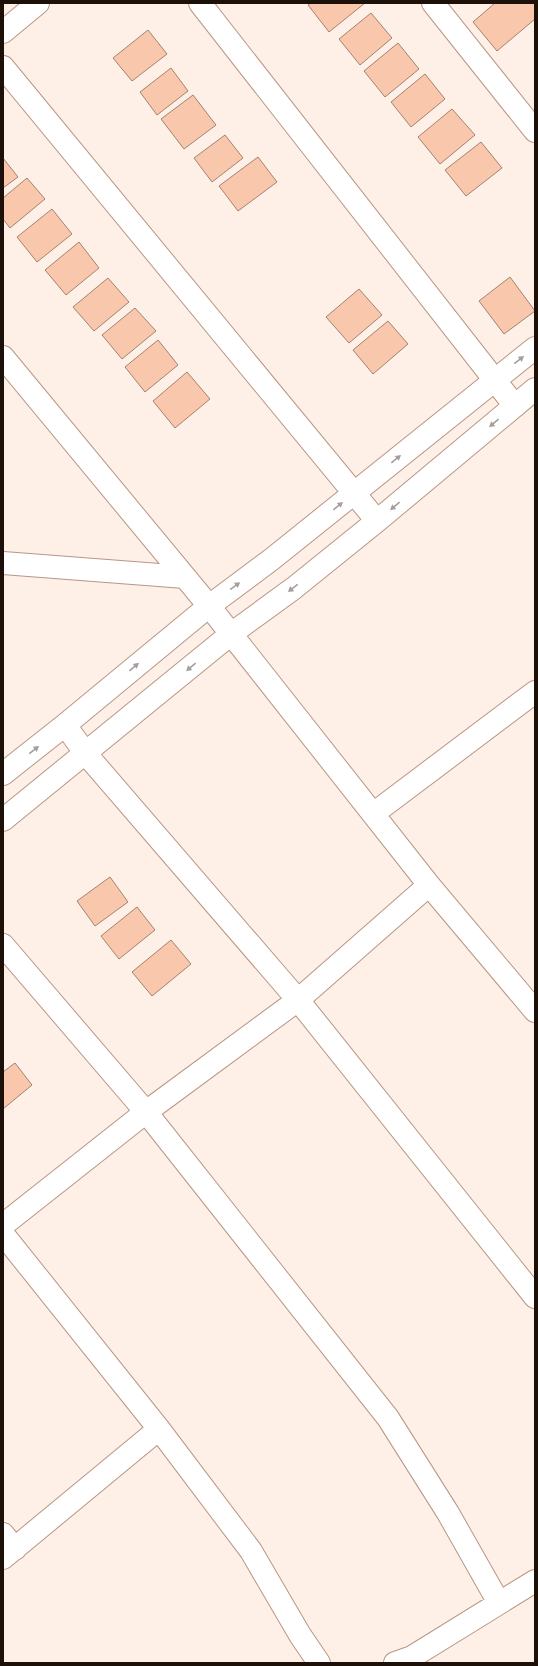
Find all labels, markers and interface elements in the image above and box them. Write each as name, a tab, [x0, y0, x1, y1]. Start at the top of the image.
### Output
one-way arrow	[513, 356, 524, 365]
one-way arrow	[489, 418, 500, 427]
one-way arrow	[390, 455, 401, 464]
one-way arrow	[332, 502, 343, 510]
one-way arrow	[389, 502, 400, 511]
one-way arrow	[230, 582, 241, 590]
one-way arrow	[288, 584, 299, 592]
one-way arrow	[129, 663, 139, 672]
one-way arrow	[185, 663, 196, 672]
one-way arrow	[28, 745, 39, 754]

